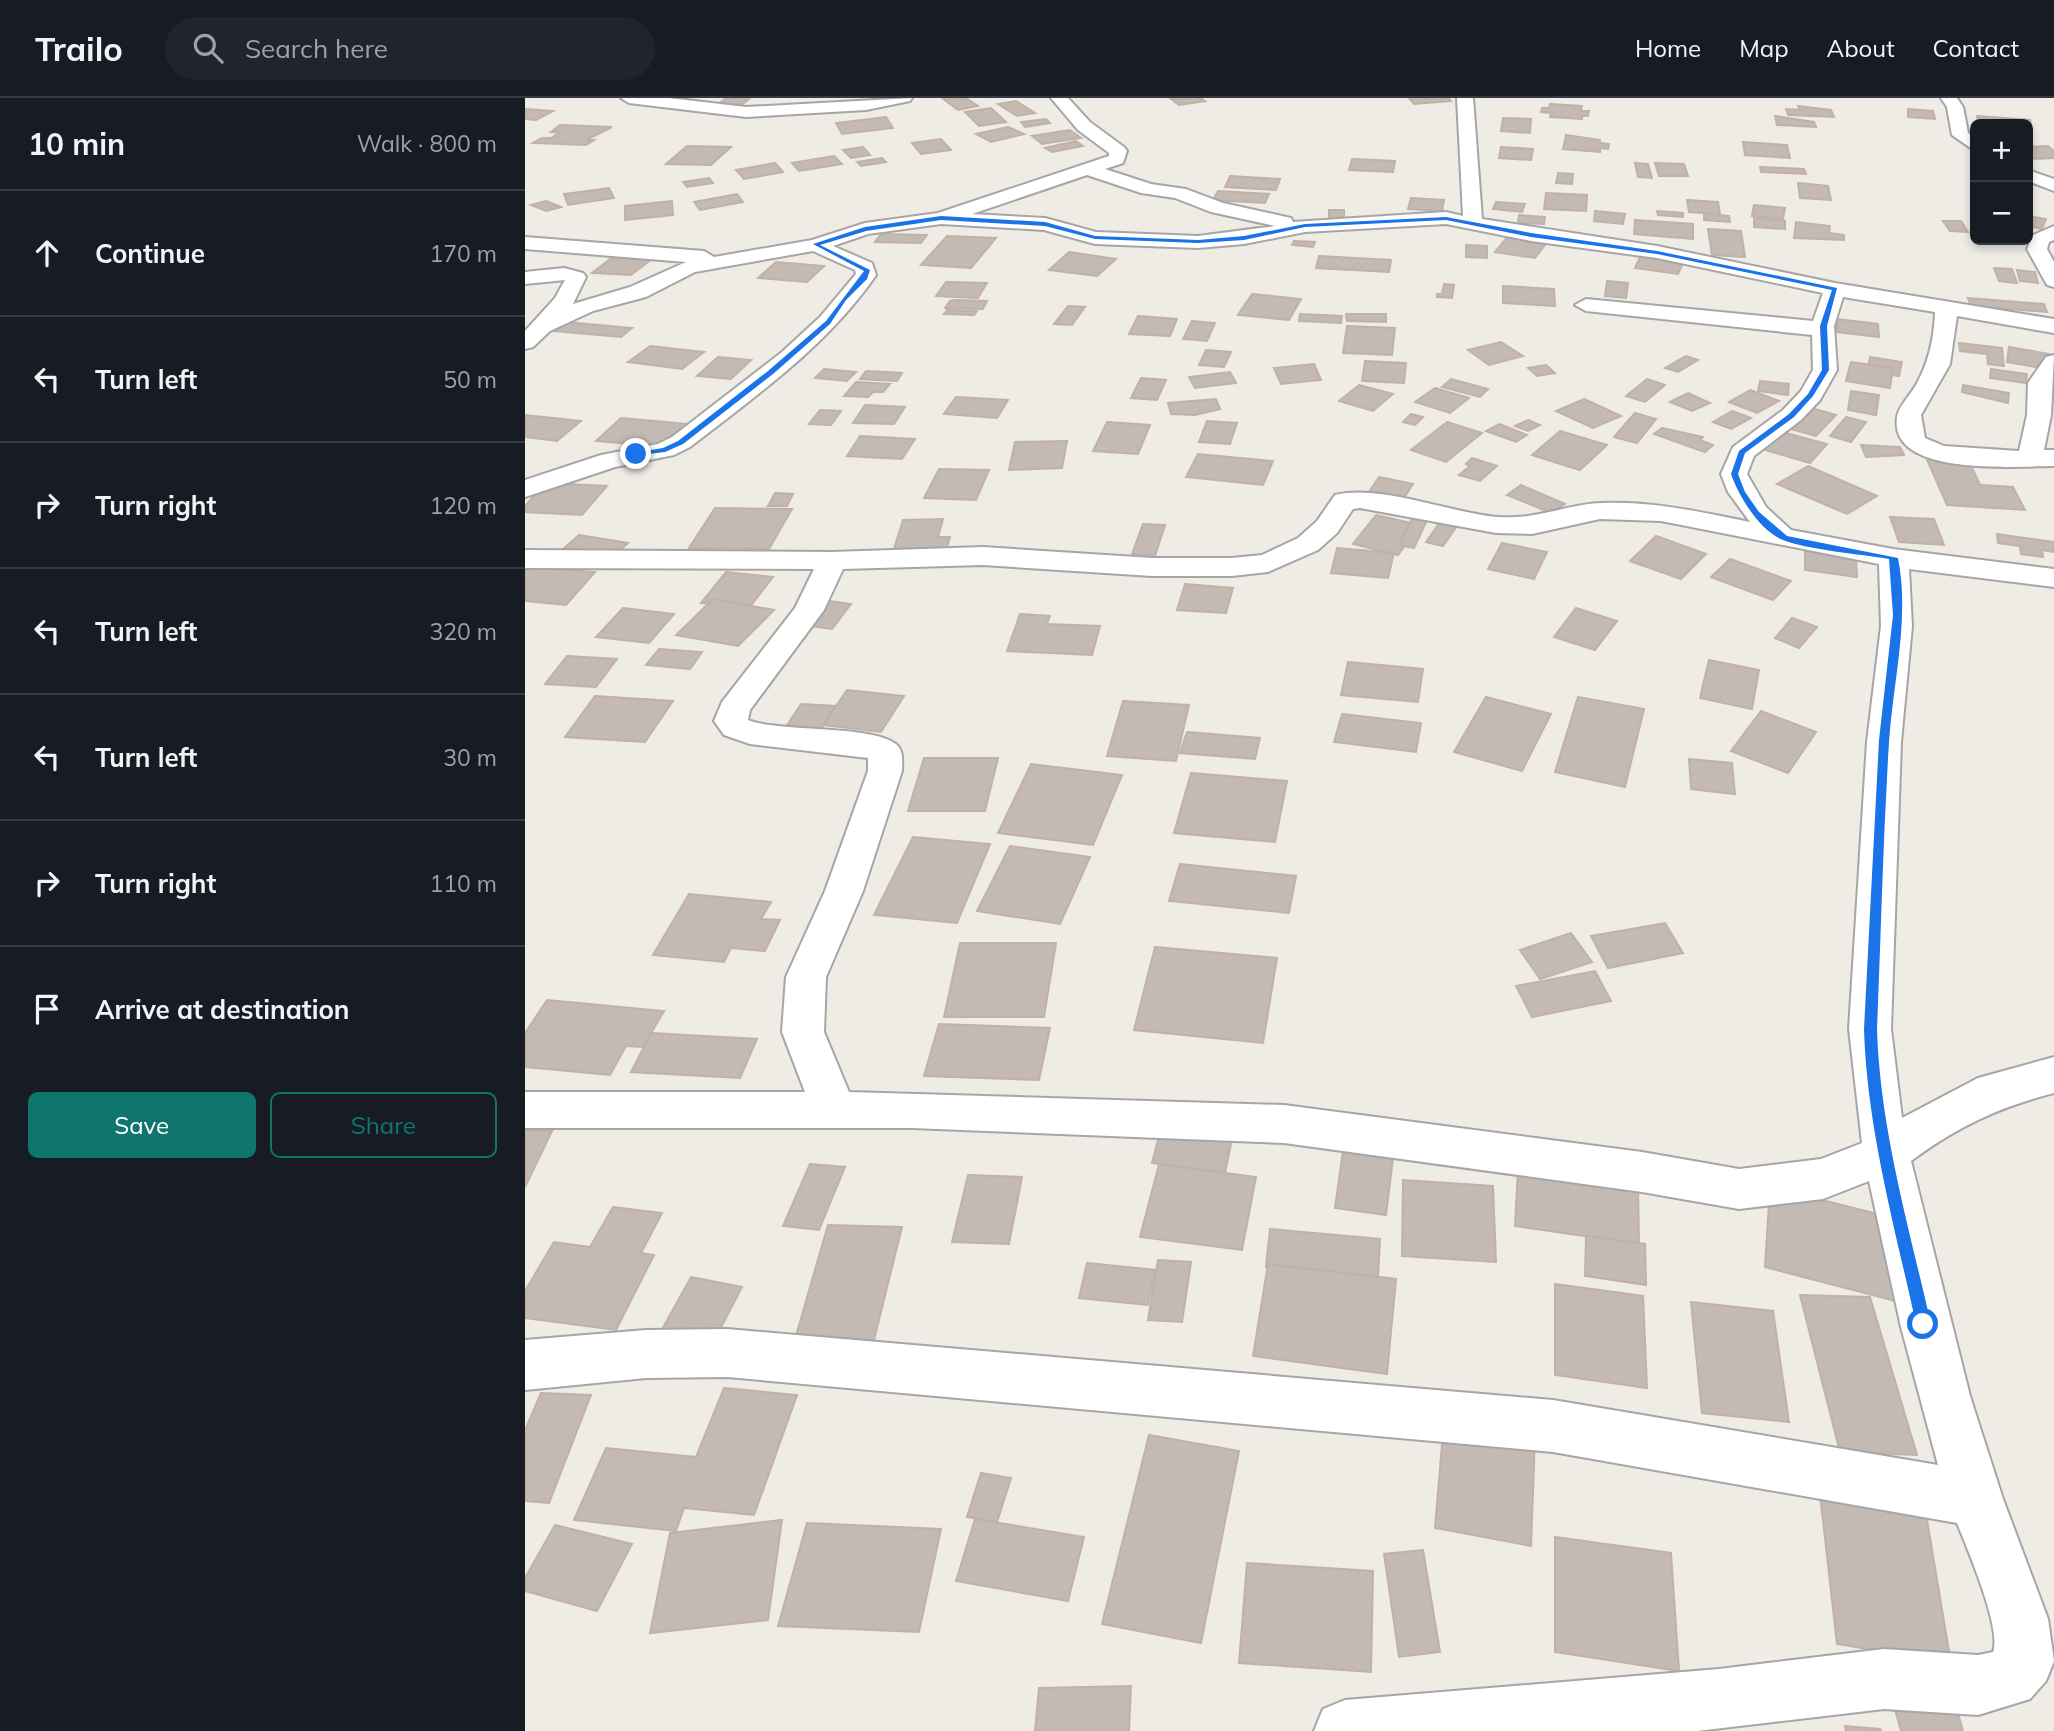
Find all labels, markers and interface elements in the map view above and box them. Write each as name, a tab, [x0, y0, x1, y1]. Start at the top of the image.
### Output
search box	[165, 17, 655, 80]
text: Trailo	[35, 28, 123, 69]
icon: search	[189, 29, 227, 67]
text: Search here	[245, 32, 388, 65]
text: Home	[1635, 33, 1701, 63]
text: Map	[1739, 33, 1789, 63]
text: About	[1827, 33, 1895, 63]
text: Contact	[1933, 33, 2019, 63]
map controls	[1970, 119, 2033, 245]
button: +	[1970, 119, 2033, 182]
text: 10 min	[28, 125, 125, 163]
text: Walk · 800 m	[357, 129, 497, 158]
button: −	[1970, 182, 2033, 245]
icon: ahead	[28, 234, 66, 272]
text: Continue	[95, 237, 205, 270]
text: 170 m	[429, 239, 497, 268]
icon: left	[28, 360, 66, 398]
text: Turn left	[95, 363, 197, 396]
text: 50 m	[443, 365, 497, 394]
route end	[620, 438, 651, 469]
icon: right	[28, 486, 66, 524]
text: Turn right	[95, 489, 216, 522]
text: 120 m	[429, 491, 497, 520]
icon: left	[28, 612, 66, 650]
text: Turn left	[95, 615, 197, 648]
text: 320 m	[429, 617, 497, 646]
icon: left	[28, 738, 66, 776]
text: Turn left	[95, 741, 197, 774]
text: 30 m	[443, 743, 497, 772]
icon: right	[28, 864, 66, 902]
text: Turn right	[95, 867, 216, 900]
text: 110 m	[429, 869, 497, 898]
icon: arrive	[28, 990, 66, 1028]
text: Arrive at destination	[95, 993, 350, 1026]
button: Save	[28, 1092, 256, 1158]
button: Share	[270, 1092, 497, 1158]
route start	[1907, 1308, 1938, 1339]

